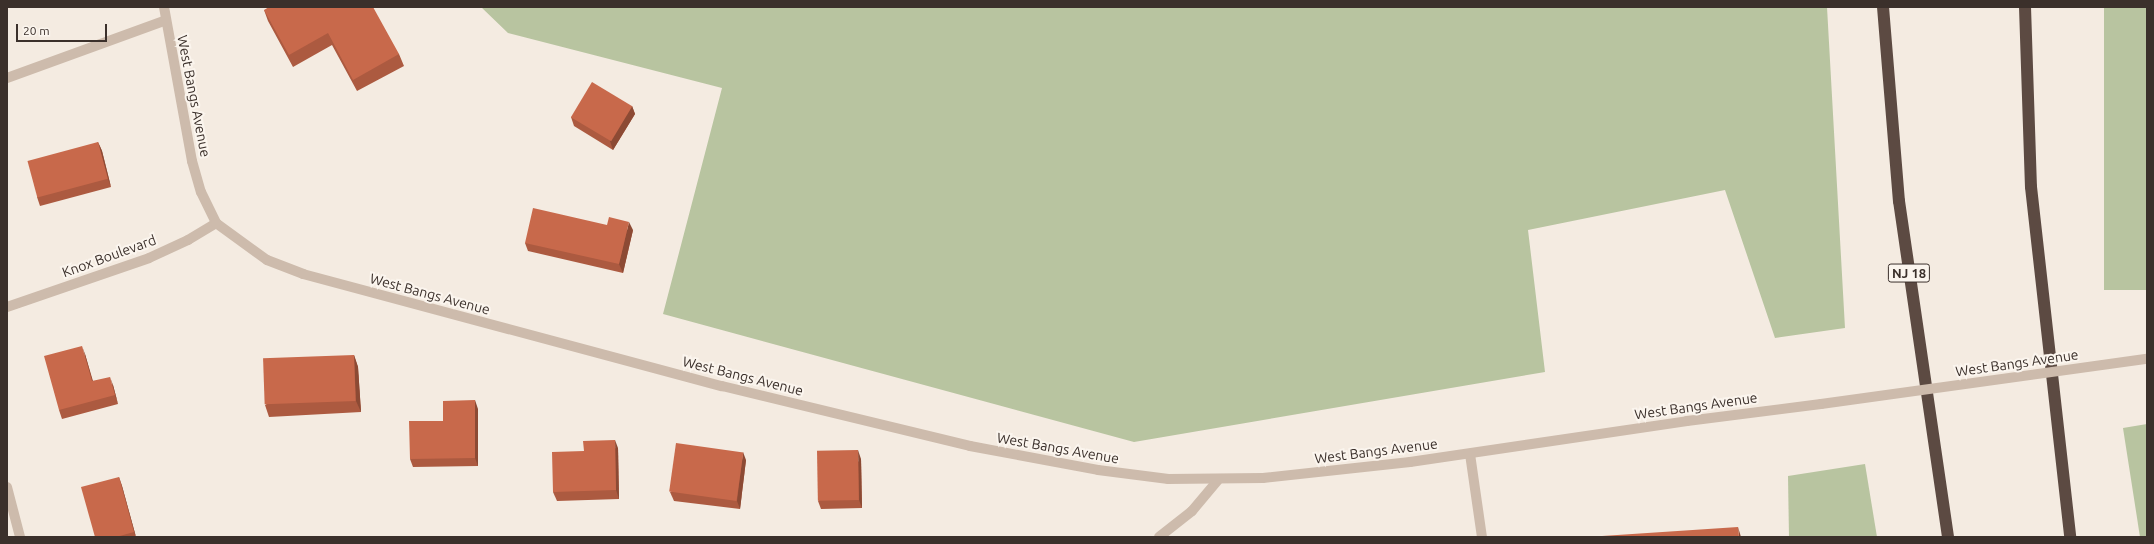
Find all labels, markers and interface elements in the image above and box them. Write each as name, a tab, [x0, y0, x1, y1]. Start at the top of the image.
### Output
scale bar	[18, 16, 109, 42]
text: 20 m	[23, 24, 50, 37]
street label: West Bangs Avenue	[174, 34, 214, 158]
street label: Knox Boulevard	[60, 231, 158, 281]
road number: NJ 18	[1887, 262, 1931, 284]
street label: West Bangs Avenue	[368, 270, 492, 318]
street label: West Bangs Avenue	[1955, 346, 2079, 380]
street label: West Bangs Avenue	[681, 353, 805, 399]
street label: West Bangs Avenue	[1634, 389, 1758, 423]
street label: West Bangs Avenue	[996, 429, 1120, 467]
street label: West Bangs Avenue	[1314, 435, 1438, 467]

